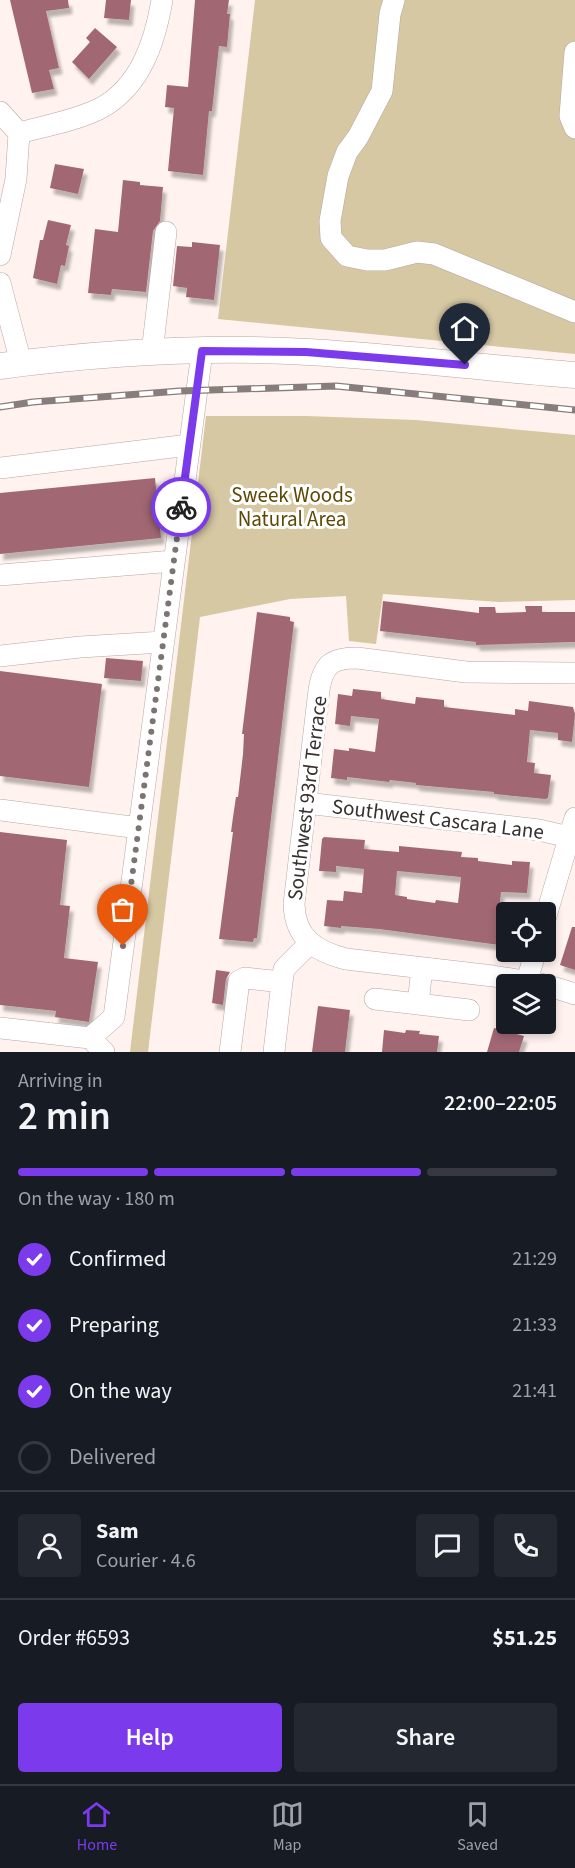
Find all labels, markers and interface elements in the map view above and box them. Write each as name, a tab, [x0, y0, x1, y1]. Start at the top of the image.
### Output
pin	[439, 303, 490, 365]
icon: home	[448, 312, 481, 345]
courier	[151, 477, 211, 537]
park label: Sweek Woods Natural Area	[231, 480, 353, 534]
icon: bike	[165, 491, 198, 524]
street label: Southwest 93rd Terrace	[280, 694, 334, 902]
street label: Southwest Cascara Lane	[330, 791, 546, 847]
pin	[97, 884, 148, 946]
icon: bag	[106, 893, 139, 926]
map controls	[496, 902, 556, 1034]
button: locate	[496, 902, 556, 962]
button: layers	[496, 974, 556, 1034]
text: Arriving in	[18, 1067, 103, 1095]
text: 22:00–22:05	[444, 1087, 557, 1119]
text: 2 min	[18, 1089, 111, 1145]
text: On the way · 180 m	[18, 1185, 175, 1213]
icon: check	[18, 1243, 51, 1276]
text: Confirmed	[69, 1243, 166, 1275]
text: 21:29	[512, 1245, 557, 1273]
icon: check	[18, 1309, 51, 1342]
text: Preparing	[69, 1309, 159, 1341]
text: 21:33	[512, 1311, 557, 1339]
icon: check	[18, 1375, 51, 1408]
text: On the way	[69, 1375, 172, 1407]
text: 21:41	[512, 1377, 557, 1405]
text: Delivered	[69, 1441, 156, 1473]
button: person	[18, 1514, 81, 1577]
button: chat	[416, 1514, 479, 1577]
button: phone	[494, 1514, 557, 1577]
text: Sam	[96, 1515, 139, 1547]
text: Courier · 4.6	[96, 1547, 196, 1575]
text: Order #6593	[18, 1622, 130, 1654]
text: $51.25	[492, 1622, 557, 1654]
button: Help	[18, 1703, 282, 1772]
button: Share	[294, 1703, 557, 1772]
tab: Home	[77, 1798, 117, 1856]
tab: Map	[271, 1798, 304, 1856]
tab: Saved	[457, 1798, 498, 1856]

